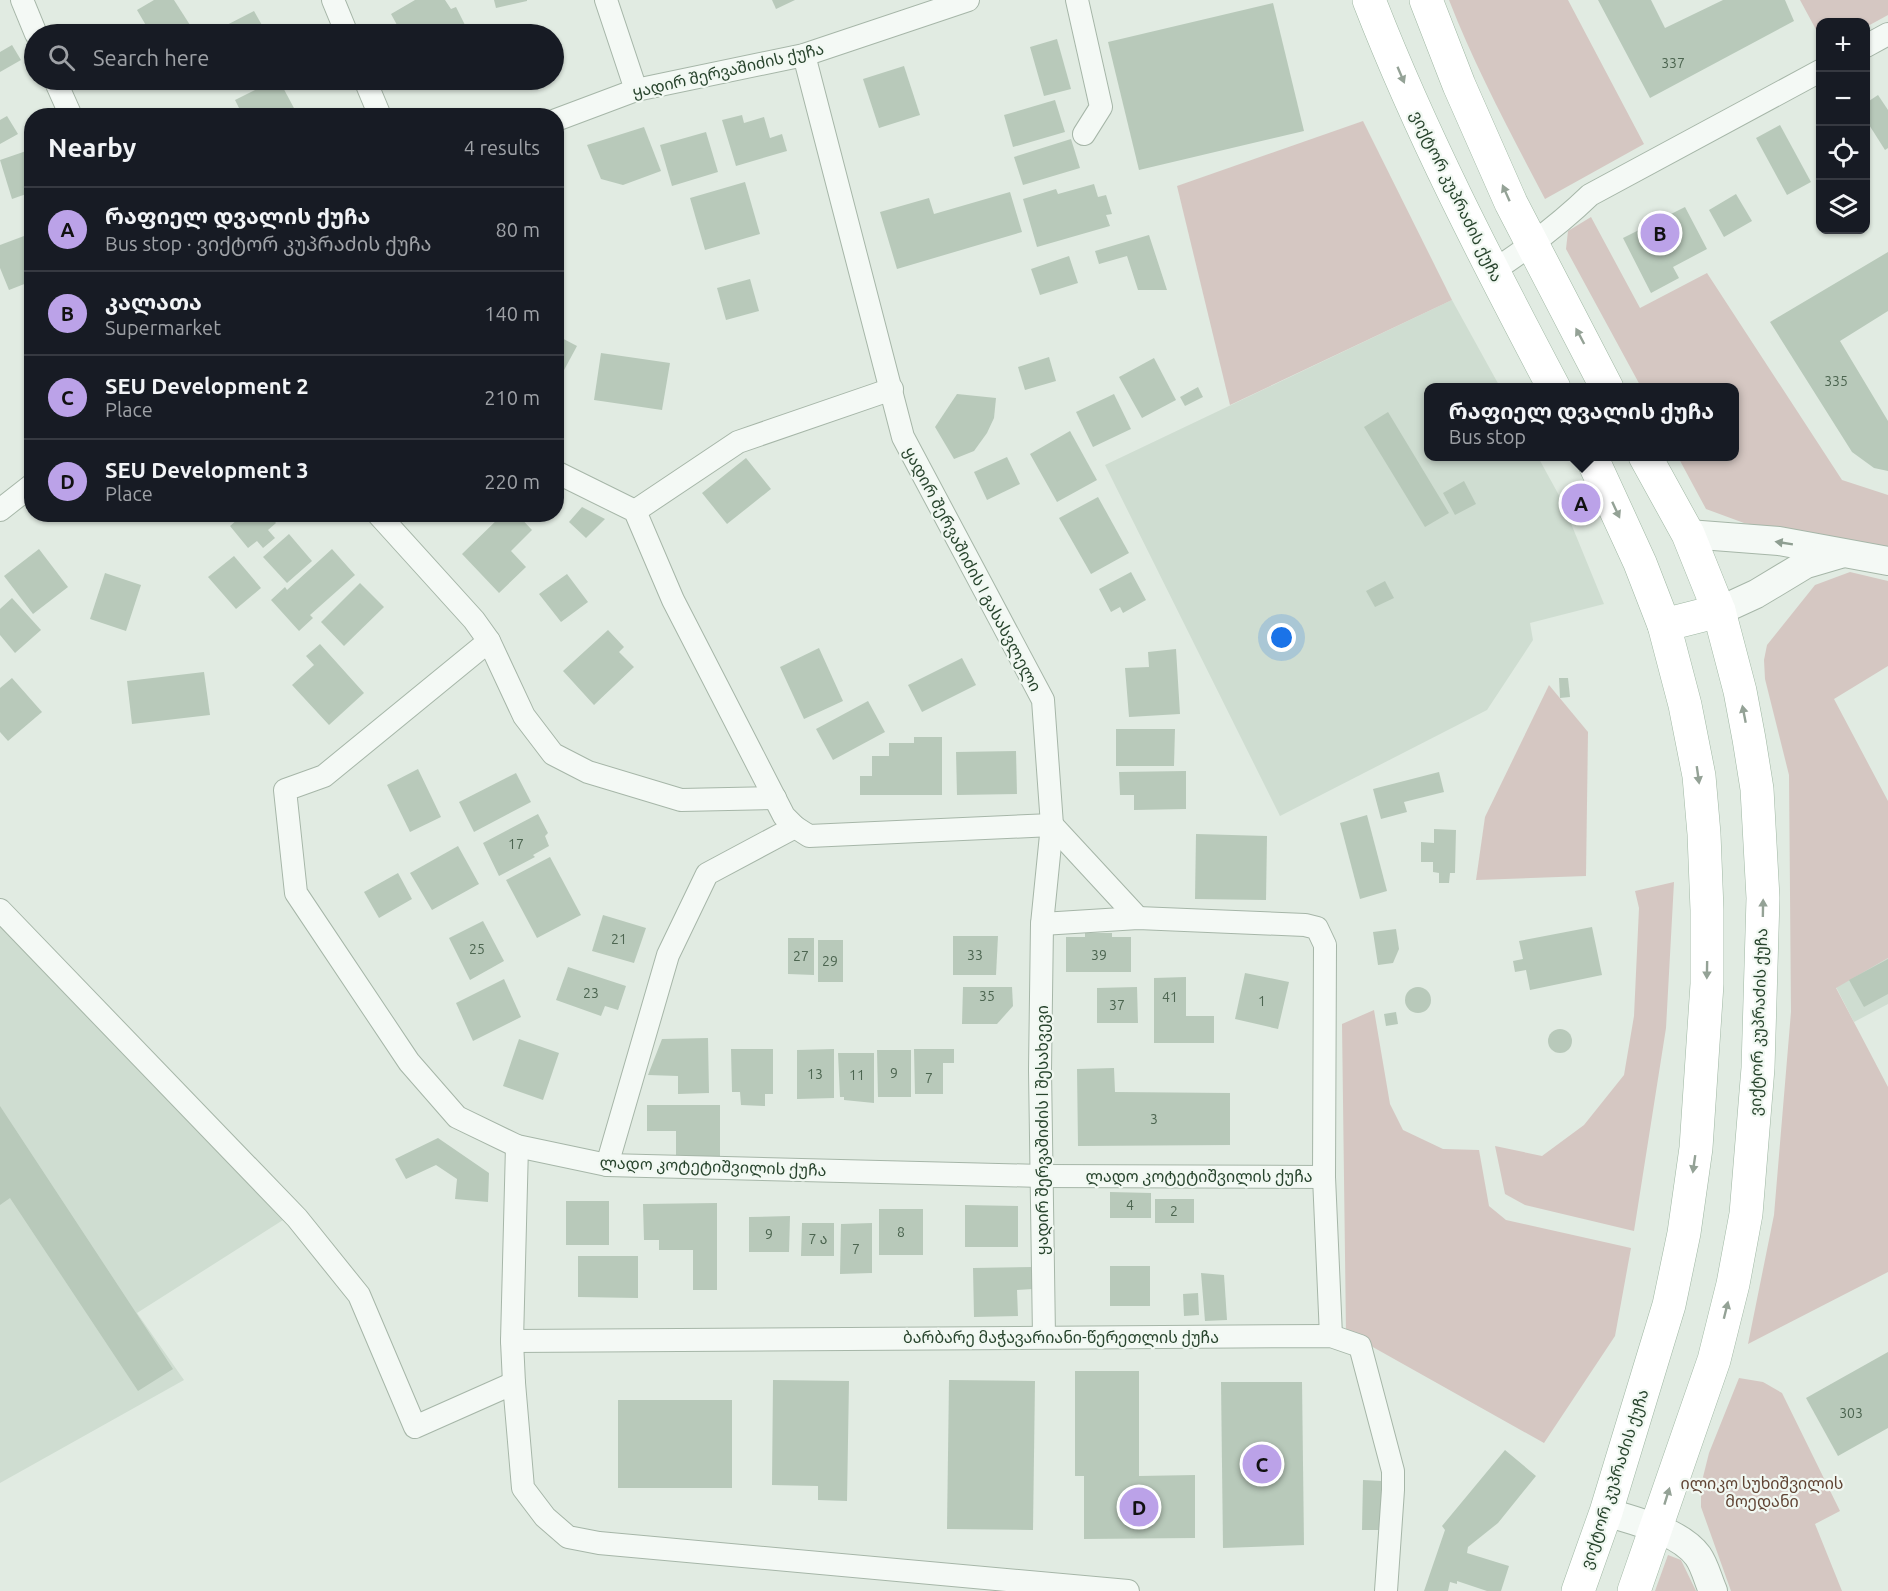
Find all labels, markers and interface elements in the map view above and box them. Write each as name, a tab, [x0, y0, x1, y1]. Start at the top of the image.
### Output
map controls	[1816, 18, 1870, 234]
button: +	[1816, 18, 1870, 72]
search box	[24, 24, 564, 90]
street label: ყადირ შერვაშიძის ქუჩა	[631, 39, 826, 103]
icon: search	[45, 41, 78, 74]
text: Search here	[93, 45, 209, 70]
house number: 337	[1661, 55, 1685, 71]
one-way arrow	[1396, 67, 1405, 84]
button: −	[1816, 72, 1870, 126]
street label: ვიქტორ კუპრაძის ქუჩა	[1407, 107, 1506, 285]
button: locate	[1816, 126, 1870, 180]
text: Nearby	[48, 133, 136, 162]
text: 4 results	[464, 136, 540, 159]
button: layers	[1816, 180, 1870, 234]
one-way arrow	[1502, 184, 1511, 201]
text: რაფიელ დვალის ქუჩა	[105, 203, 370, 228]
pin: B	[1640, 210, 1680, 256]
text: A	[60, 218, 75, 241]
text: 80 m	[496, 218, 540, 241]
text: Bus stop · ვიქტორ კუპრაძის ქუჩა	[105, 232, 432, 255]
text: კალათა	[105, 289, 202, 314]
text: B	[61, 302, 74, 325]
text: 140 m	[484, 302, 540, 325]
text: Supermarket	[105, 316, 221, 339]
one-way arrow	[1575, 327, 1585, 344]
text: SEU Development 2	[105, 373, 309, 398]
house number: 335	[1824, 373, 1848, 389]
popup	[1424, 383, 1739, 461]
text: C	[61, 386, 74, 409]
text: 210 m	[484, 386, 540, 409]
text: Place	[105, 398, 153, 421]
text: რაფიელ დვალის ქუჩა	[1449, 398, 1714, 423]
text: Bus stop	[1449, 425, 1526, 448]
street label: ყადირ შერვაშიძის I გასასვლელი	[899, 444, 1045, 695]
text: SEU Development 3	[105, 457, 309, 482]
text: D	[60, 470, 75, 493]
text: 220 m	[484, 470, 540, 493]
pin: A	[1562, 480, 1600, 526]
text: Place	[105, 482, 153, 505]
one-way arrow	[1611, 501, 1620, 518]
one-way arrow	[1775, 538, 1794, 547]
your location	[1267, 623, 1296, 652]
one-way arrow	[1739, 705, 1748, 724]
one-way arrow	[1694, 766, 1703, 785]
house number: 17	[508, 836, 524, 852]
one-way arrow	[1758, 899, 1768, 918]
street label: ვიქტორ კუპრაძის ქუჩა	[1746, 928, 1771, 1116]
house number: 21	[611, 931, 627, 947]
house number: 25	[469, 941, 485, 957]
house number: 33	[967, 947, 983, 963]
house number: 39	[1091, 947, 1107, 963]
house number: 27	[793, 948, 809, 964]
house number: 29	[822, 953, 838, 969]
one-way arrow	[1702, 960, 1712, 979]
house number: 23	[583, 985, 599, 1001]
house number: 35	[979, 988, 995, 1004]
house number: 41	[1162, 989, 1178, 1005]
house number: 1	[1258, 993, 1266, 1009]
house number: 37	[1109, 997, 1125, 1013]
street label: ყადირ შერვაშიძის I შესახვევი	[1033, 1005, 1053, 1255]
house number: 9	[890, 1065, 898, 1081]
house number: 13	[807, 1066, 823, 1082]
house number: 11	[849, 1067, 865, 1083]
house number: 7	[925, 1070, 933, 1086]
house number: 3	[1150, 1111, 1158, 1127]
street label: ლადო კოტეტიშვილის ქუჩა	[599, 1153, 827, 1181]
one-way arrow	[1689, 1155, 1698, 1174]
street label: ლადო კოტეტიშვილის ქუჩა	[1086, 1167, 1312, 1187]
house number: 4	[1126, 1197, 1134, 1213]
house number: 2	[1170, 1203, 1178, 1219]
house number: 8	[897, 1224, 905, 1240]
house number: 9	[765, 1226, 773, 1242]
house number: 7 ა	[809, 1231, 827, 1247]
house number: 7	[852, 1241, 860, 1257]
one-way arrow	[1722, 1301, 1732, 1320]
street label: ბარბარე მაჭავარიანი-წერეთლის ქუჩა	[903, 1328, 1219, 1348]
street label: ვიქტორ კუპრაძის ქუჩა	[1576, 1387, 1653, 1572]
house number: 303	[1839, 1405, 1863, 1421]
pin: C	[1242, 1442, 1282, 1486]
park label: ილიკო სუხიშვილის მოედანი	[1680, 1474, 1844, 1512]
pin: D	[1120, 1484, 1158, 1530]
one-way arrow	[1663, 1487, 1672, 1505]

